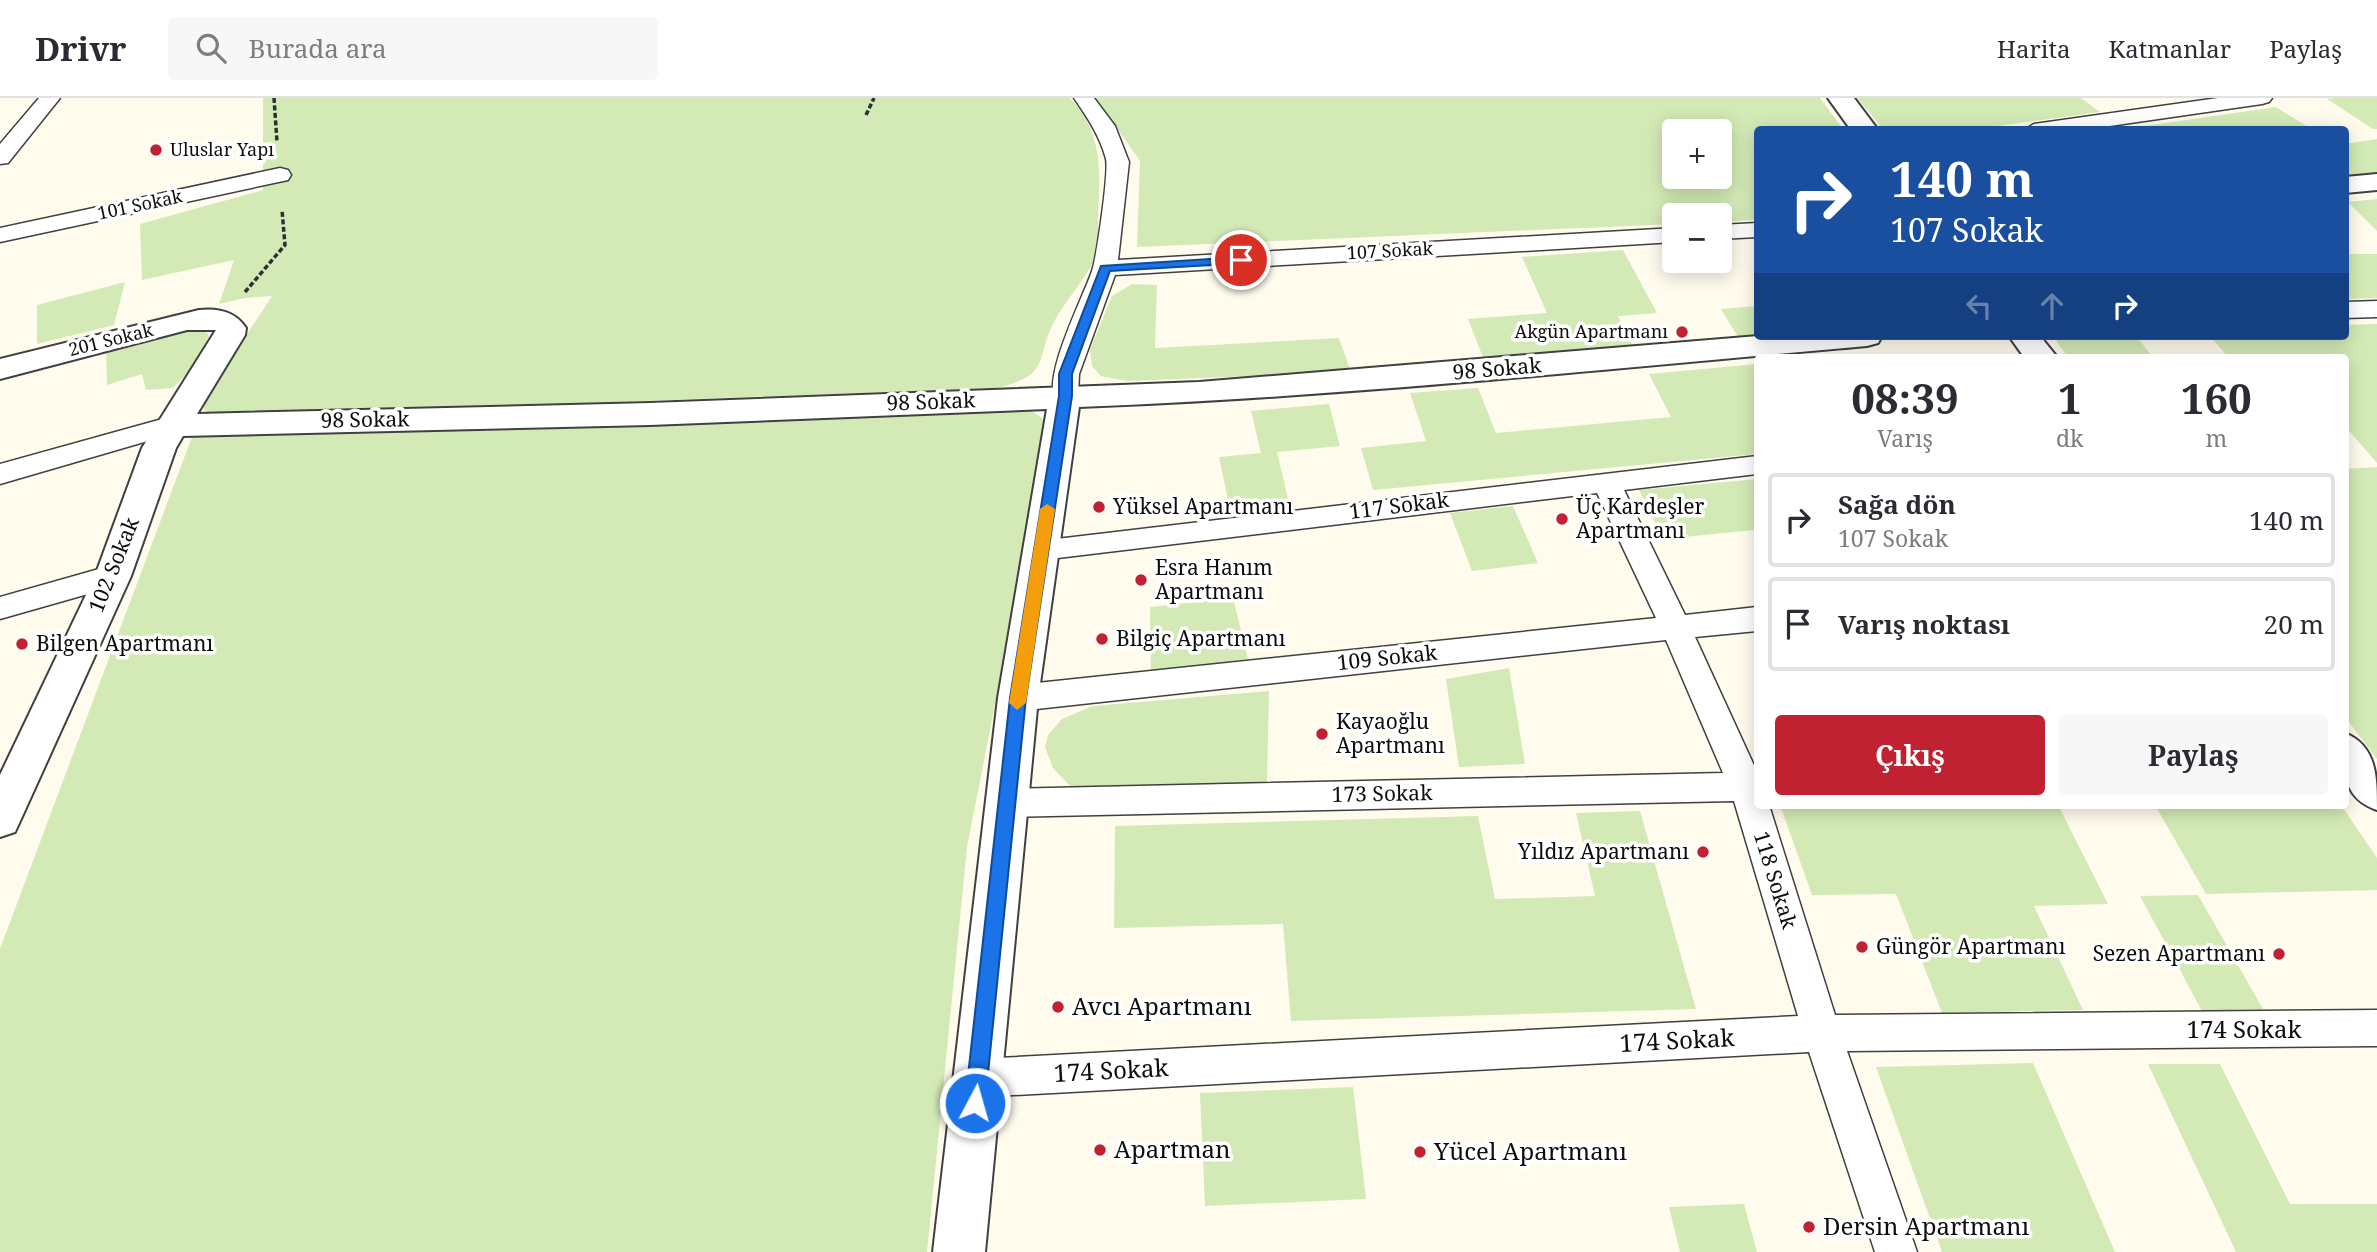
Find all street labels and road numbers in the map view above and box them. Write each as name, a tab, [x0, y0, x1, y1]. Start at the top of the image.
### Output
street label: 101 Sokak	[95, 183, 185, 225]
street label: 107 Sokak	[1346, 236, 1434, 264]
street label: 201 Sokak	[66, 317, 156, 361]
street label: 98 Sokak	[1451, 350, 1543, 386]
street label: 98 Sokak	[886, 385, 977, 417]
street label: 98 Sokak	[320, 404, 410, 434]
street label: 117 Sokak	[1347, 485, 1451, 525]
street label: 102 Sokak	[81, 512, 145, 617]
street label: 109 Sokak	[1335, 638, 1439, 676]
street label: 173 Sokak	[1331, 778, 1433, 808]
street label: 118 Sokak	[1748, 828, 1804, 933]
street label: 174 Sokak	[2187, 1012, 2302, 1045]
street label: 174 Sokak	[1619, 1020, 1736, 1059]
street label: 174 Sokak	[1053, 1050, 1170, 1089]

